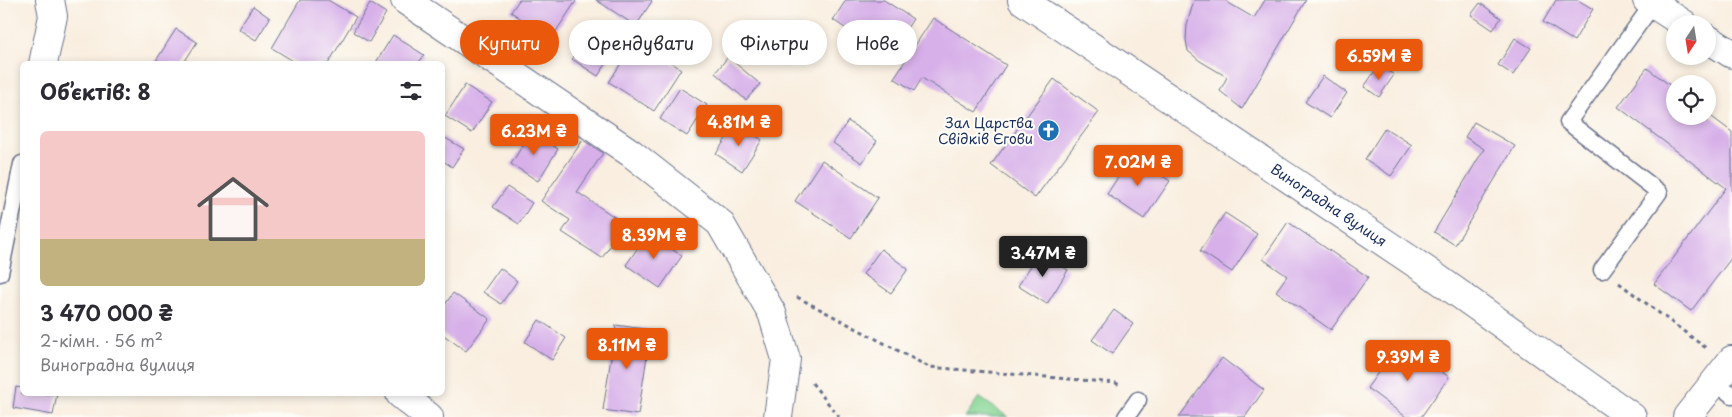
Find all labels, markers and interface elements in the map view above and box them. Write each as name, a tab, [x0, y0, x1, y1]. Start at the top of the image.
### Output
north arrow	[1666, 15, 1716, 65]
map controls	[1666, 15, 1716, 125]
chip: Купити	[460, 20, 559, 65]
chip: Орендувати	[569, 20, 712, 65]
chip: Фільтри	[722, 20, 827, 65]
chip: Нове	[837, 20, 917, 65]
pin: 6.59M ₴	[1333, 38, 1425, 81]
text: 6.59M ₴	[1347, 43, 1411, 67]
text: Об’єктів: 8	[40, 75, 151, 107]
button: locate	[1666, 75, 1716, 125]
icon: filters	[397, 77, 425, 105]
pin: 4.81M ₴	[693, 104, 785, 147]
text: 4.81M ₴	[707, 109, 771, 133]
place label: Зал Царства Свідків Єгови	[938, 112, 1033, 149]
pin: 6.23M ₴	[488, 114, 580, 156]
text: 6.23M ₴	[501, 118, 567, 142]
church icon: Зал Царства Свідків Єгови	[1037, 119, 1061, 143]
pin: 7.02M ₴	[1092, 144, 1184, 187]
text: 7.02M ₴	[1105, 149, 1171, 173]
street label: Виноградна вулиця	[1267, 158, 1391, 251]
icon: home	[188, 164, 278, 254]
pin: 8.39M ₴	[608, 218, 700, 260]
text: 8.39M ₴	[622, 222, 686, 246]
pin: 3.47M ₴	[997, 236, 1089, 278]
text: 3.47M ₴	[1010, 240, 1076, 264]
text: 3 470 000 ₴	[40, 296, 173, 328]
text: 2-кімн. · 56 m²	[40, 328, 163, 352]
pin: 8.11M ₴	[581, 328, 673, 370]
text: 8.11M ₴	[598, 332, 656, 356]
pin: 9.39M ₴	[1362, 340, 1454, 382]
text: 9.39M ₴	[1376, 344, 1440, 368]
text: Виноградна вулиця	[40, 352, 195, 376]

